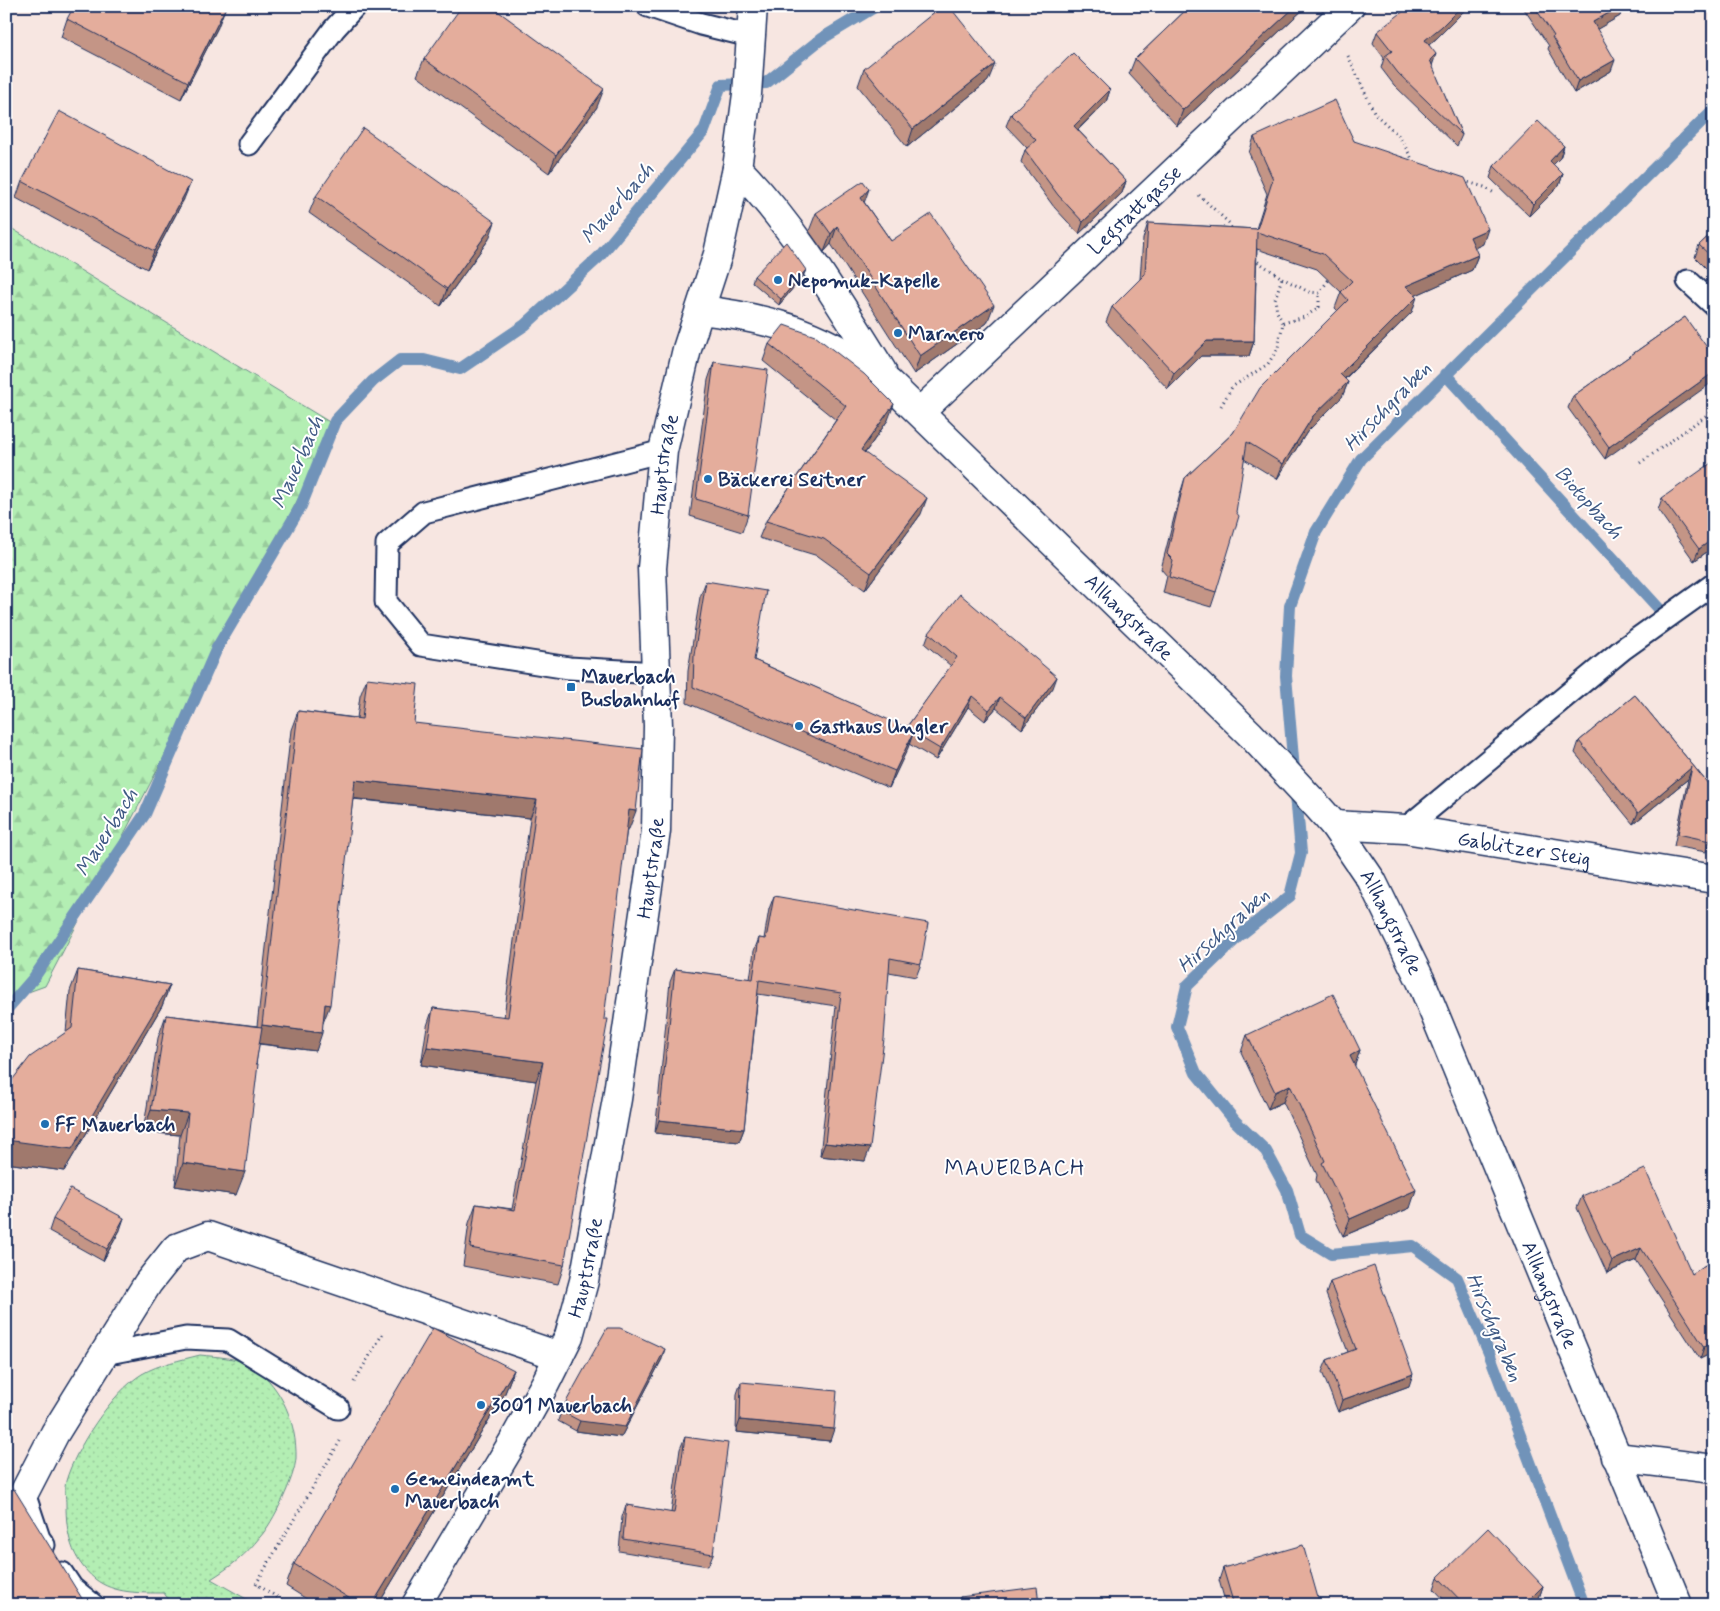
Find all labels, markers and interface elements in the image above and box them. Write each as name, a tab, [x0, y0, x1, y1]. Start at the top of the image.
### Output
water label: Mauerbach	[575, 157, 661, 250]
street label: Legstattgasse	[1083, 160, 1188, 262]
place label: Nepomuk-Kapelle	[788, 268, 940, 295]
marker: Nepomuk-Kapelle	[772, 274, 784, 286]
place label: Marnero	[908, 321, 984, 348]
marker: Marnero	[892, 327, 904, 339]
water label: Hirschgraben	[1338, 355, 1438, 458]
water label: Mauerbach	[265, 411, 331, 513]
street label: Hauptstraße	[645, 411, 686, 516]
water label: Biotopbach	[1548, 460, 1629, 546]
place label: Bäckerei Seitner	[718, 467, 866, 494]
marker: Bäckerei Seitner	[702, 473, 714, 485]
street label: Allhangstraße	[1078, 568, 1179, 668]
place label: Mauerbach Busbahnhof	[581, 664, 680, 714]
marker: Mauerbach Busbahnhof	[565, 681, 577, 693]
place label: Gasthaus Ungler	[809, 714, 949, 741]
marker: Gasthaus Ungler	[793, 720, 805, 732]
water label: Mauerbach	[69, 783, 145, 882]
street label: Hauptstraße	[631, 817, 671, 921]
street label: Gablitzer Steig	[1456, 826, 1593, 874]
street label: Allhangstraße	[1353, 864, 1428, 980]
water label: Hirschgraben	[1171, 882, 1276, 980]
place label: FF Mauerbach	[55, 1112, 176, 1139]
marker: FF Mauerbach	[39, 1118, 51, 1130]
district label: MAUERBACH	[945, 1155, 1085, 1183]
street label: Hauptstraße	[563, 1215, 610, 1321]
street label: Allhangstraße	[1514, 1237, 1583, 1353]
water label: Hirschgraben	[1459, 1269, 1530, 1386]
place label: 3001 Mauerbach	[491, 1393, 633, 1420]
marker: 3001 Mauerbach	[475, 1399, 487, 1411]
place label: Gemeindeamt Mauerbach	[405, 1466, 535, 1516]
marker: Gemeindeamt Mauerbach	[389, 1483, 401, 1495]

